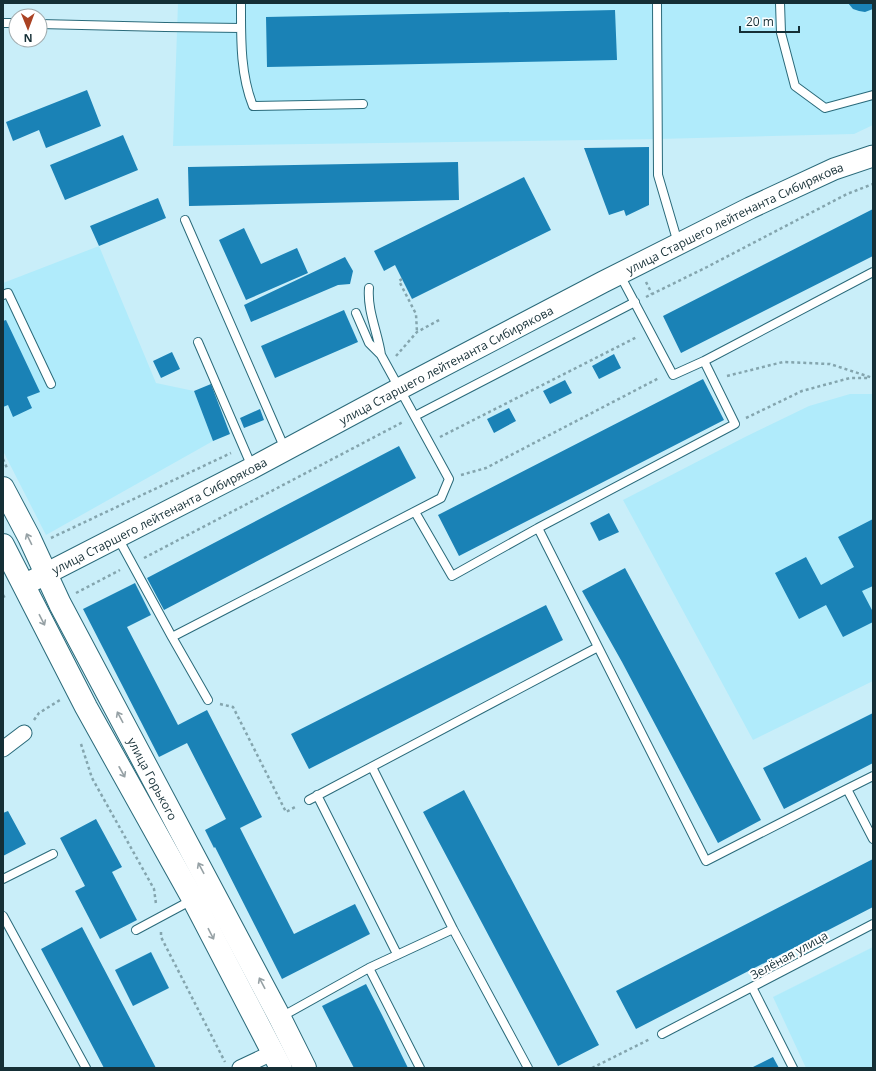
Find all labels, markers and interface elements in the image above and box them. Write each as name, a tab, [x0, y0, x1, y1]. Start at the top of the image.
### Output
north arrow	[8, 8, 48, 48]
scale bar	[740, 8, 799, 34]
text: 20 m	[746, 13, 774, 30]
text: N	[24, 31, 33, 46]
street label: улица Старшего лейтенанта Сибирякова	[623, 158, 846, 278]
street label: улица Старшего лейтенанта Сибирякова	[336, 301, 556, 428]
street label: улица Старшего лейтенанта Сибирякова	[49, 453, 270, 578]
one-way arrow	[25, 533, 32, 545]
one-way arrow	[39, 614, 46, 626]
one-way arrow	[116, 711, 123, 723]
street label: улица Горького	[124, 734, 182, 823]
one-way arrow	[119, 766, 127, 778]
one-way arrow	[196, 863, 204, 875]
street label: Зелёная улица	[747, 927, 831, 983]
one-way arrow	[208, 928, 215, 940]
one-way arrow	[257, 977, 265, 989]

